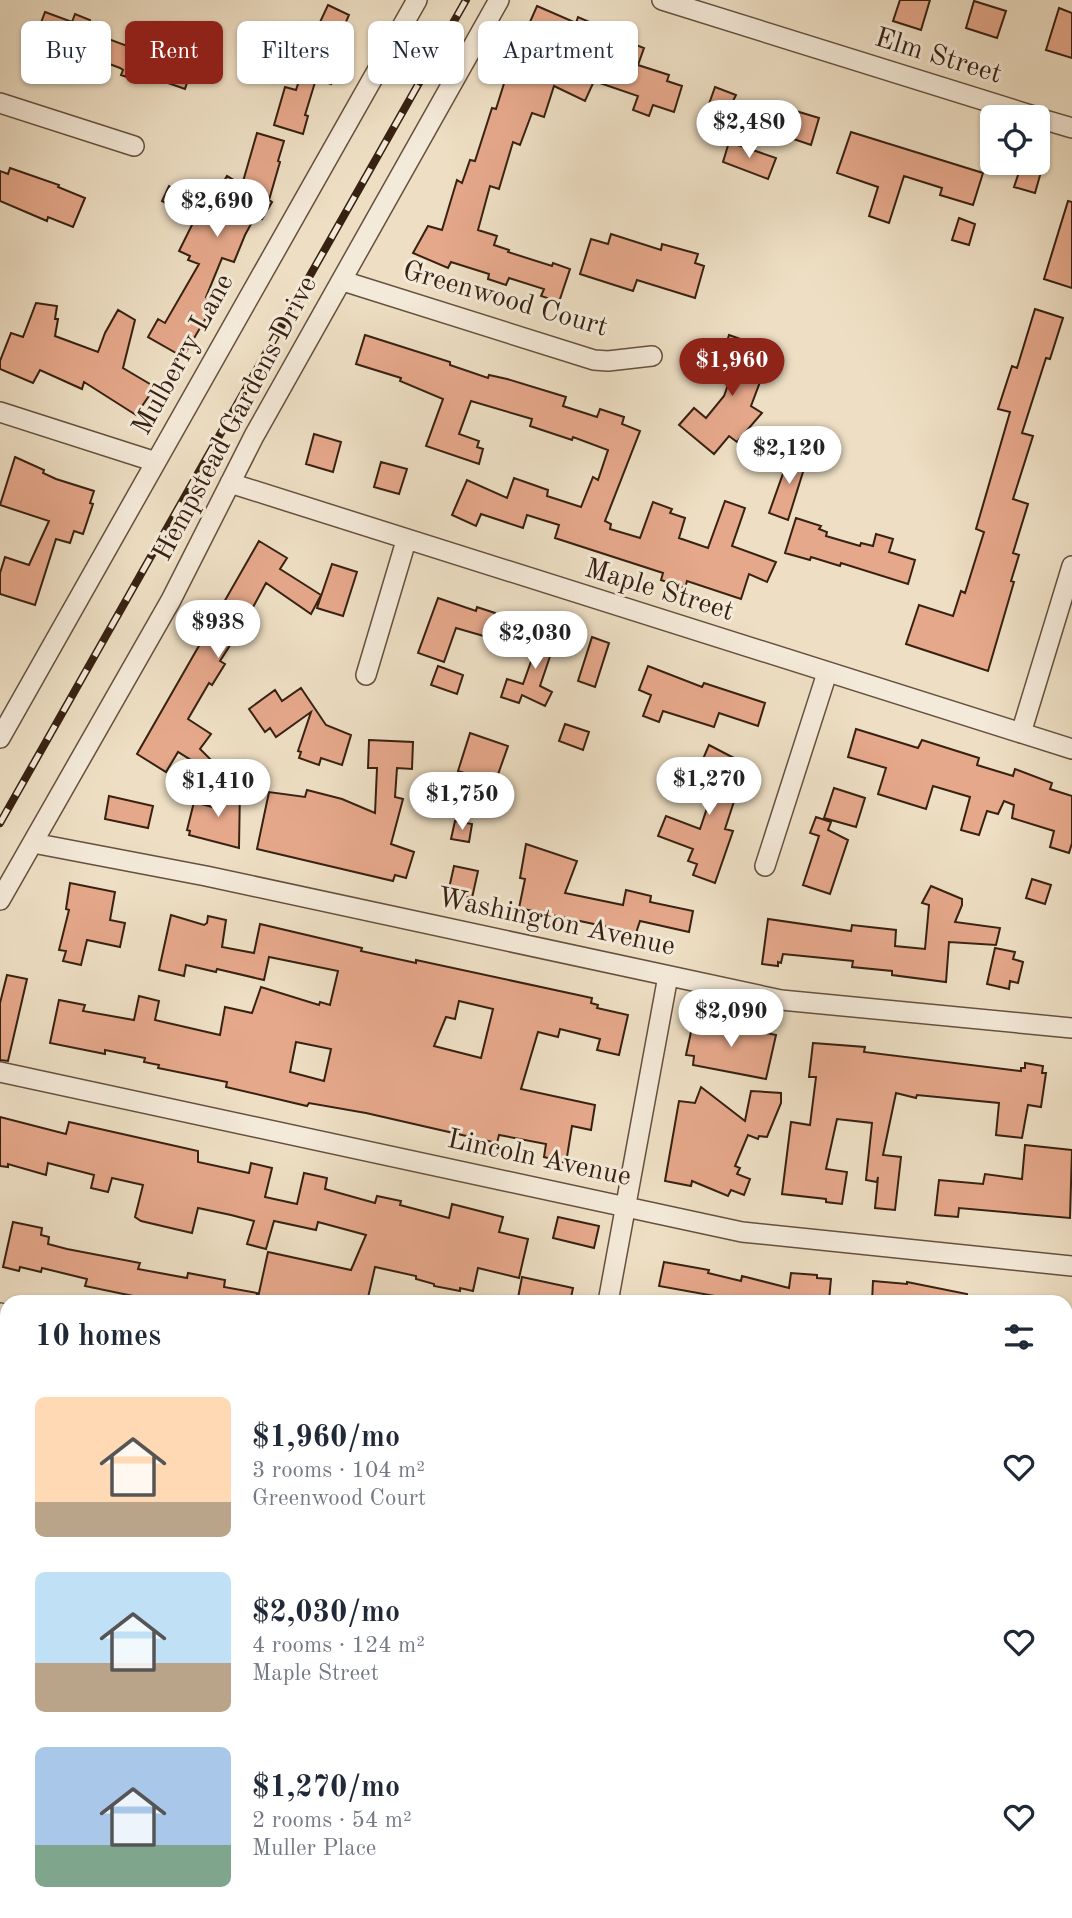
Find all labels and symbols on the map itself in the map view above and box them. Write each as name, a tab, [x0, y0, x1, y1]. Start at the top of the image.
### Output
street label: Elm Street	[871, 24, 1005, 90]
pin: $2,480	[692, 100, 806, 160]
pin: $2,690	[160, 180, 274, 239]
street label: Greenwood Court	[399, 257, 611, 343]
street label: Mulberry Lane	[128, 270, 240, 440]
street label: Hempstead Gardens Drive	[149, 272, 323, 566]
pin: $1,960	[675, 338, 789, 398]
pin: $2,120	[732, 426, 846, 486]
street label: Maple Street	[581, 555, 737, 627]
pin: $938	[177, 600, 259, 660]
pin: $2,030	[478, 612, 592, 671]
pin: $1,270	[652, 758, 766, 817]
pin: $1,410	[161, 760, 275, 819]
pin: $1,750	[405, 772, 519, 832]
street label: Washington Avenue	[435, 884, 677, 962]
pin: $2,090	[674, 990, 788, 1049]
street label: Lincoln Avenue	[445, 1126, 633, 1192]

